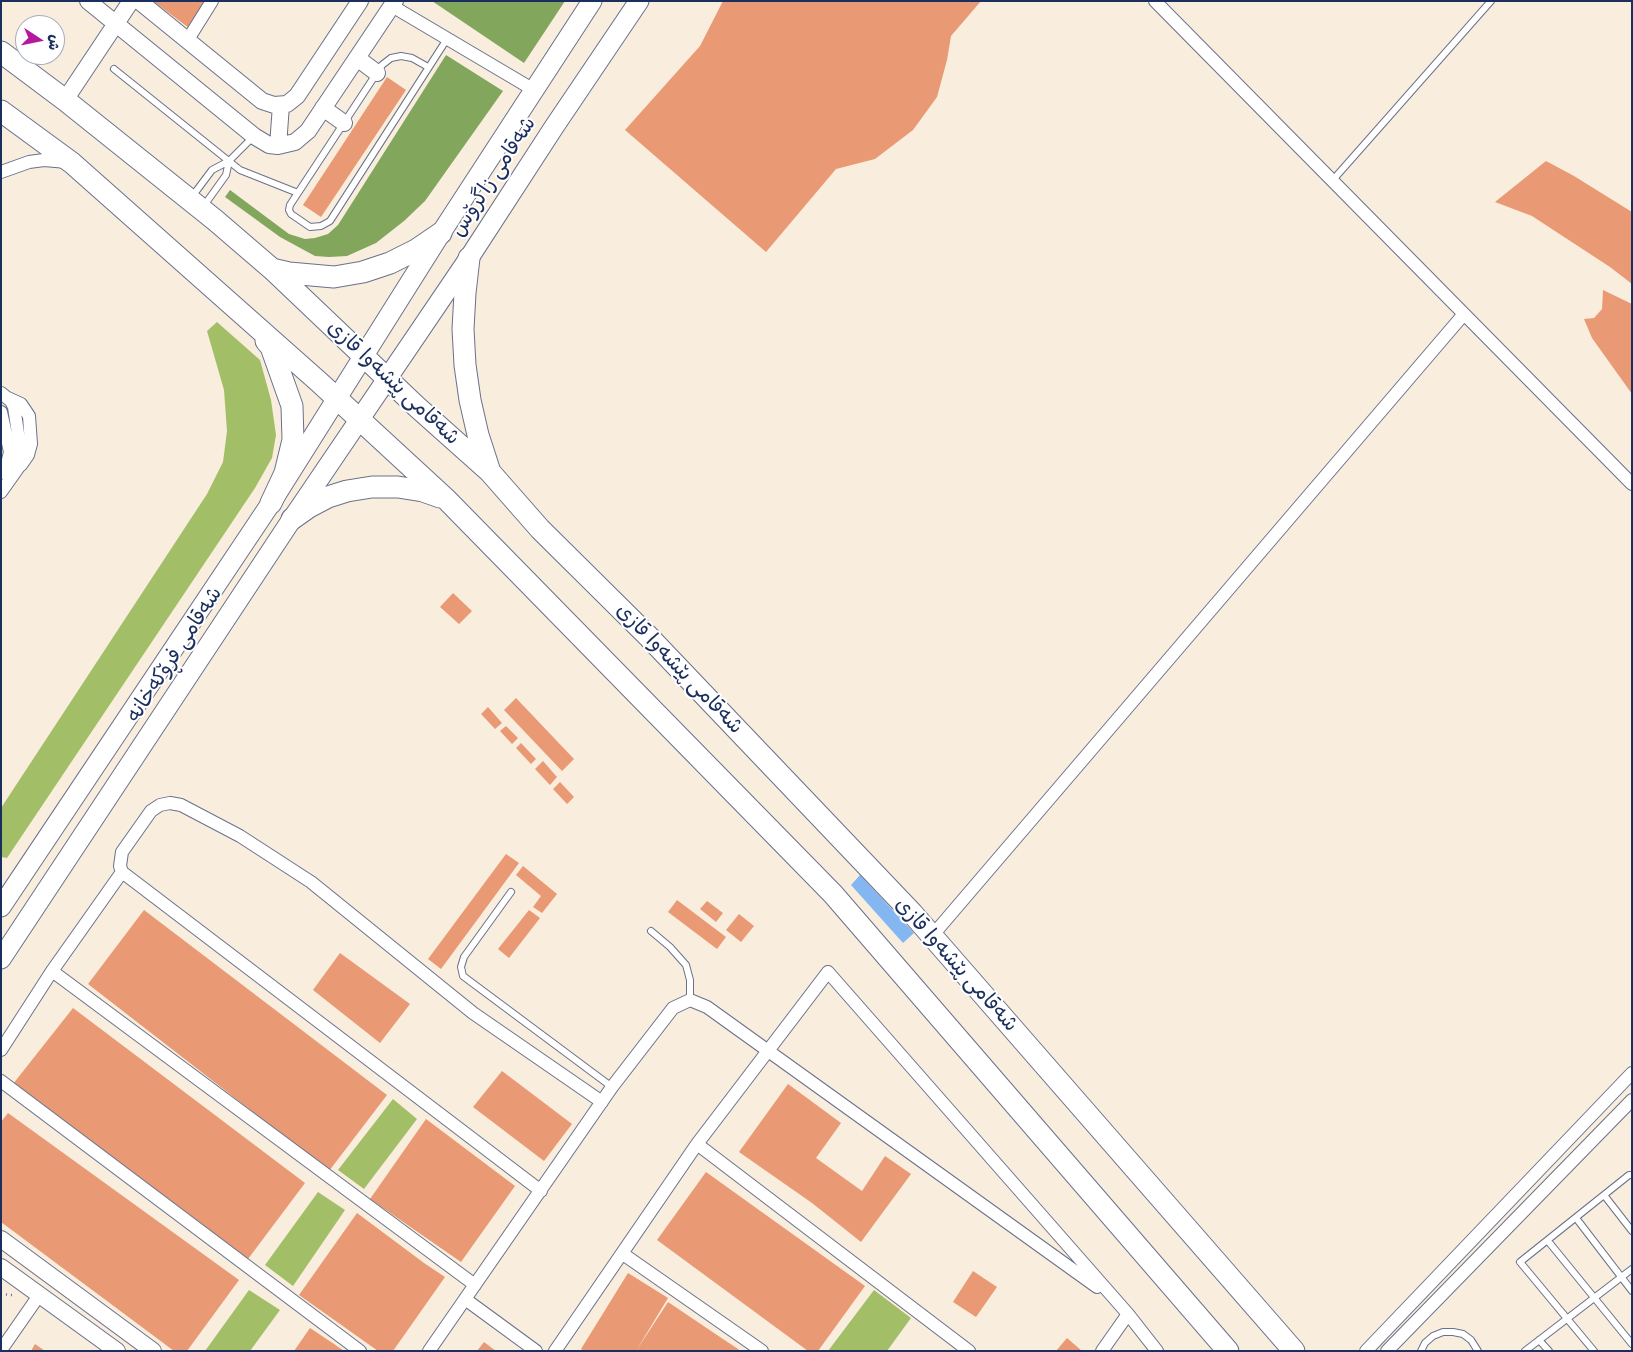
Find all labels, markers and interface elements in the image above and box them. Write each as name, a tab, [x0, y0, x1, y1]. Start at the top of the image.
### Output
north arrow	[15, 15, 65, 65]
text: ش	[44, 34, 64, 52]
street label: شەقامی زاگرۆس	[446, 112, 542, 242]
street label: شەقامی پێشەوا قازی	[321, 315, 465, 451]
street label: شەقامی فڕۆکەخانە	[122, 582, 228, 728]
street label: شەقامی پێشەوا قازی	[610, 598, 748, 740]
street label: شەقامی پێشەوا قازی	[889, 893, 1023, 1037]

